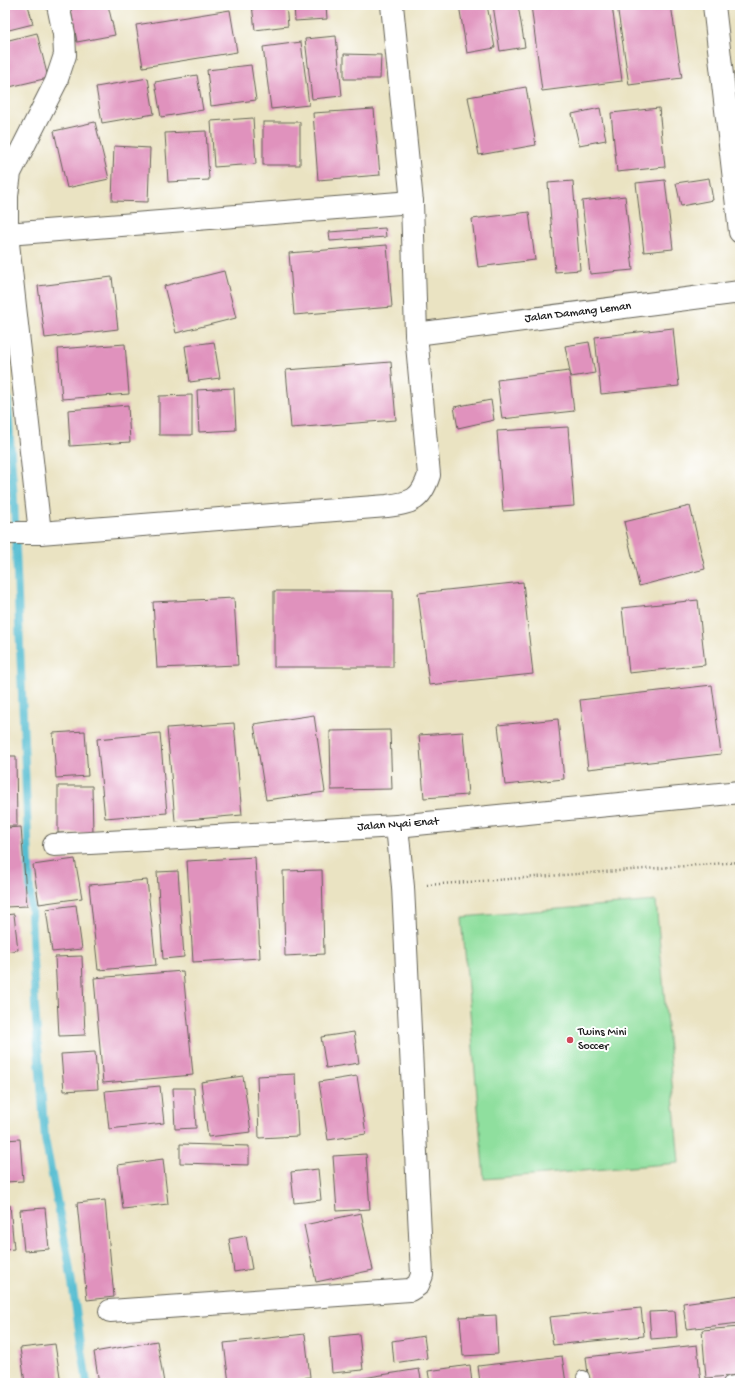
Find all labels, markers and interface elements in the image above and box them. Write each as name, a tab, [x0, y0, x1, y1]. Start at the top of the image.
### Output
street label: Jalan Damang Leman	[524, 299, 632, 326]
street label: Jalan Nyai Enat	[357, 815, 440, 835]
place label: Twins Mini Soccer	[577, 1026, 627, 1054]
marker: Twins Mini Soccer	[565, 1035, 575, 1045]

